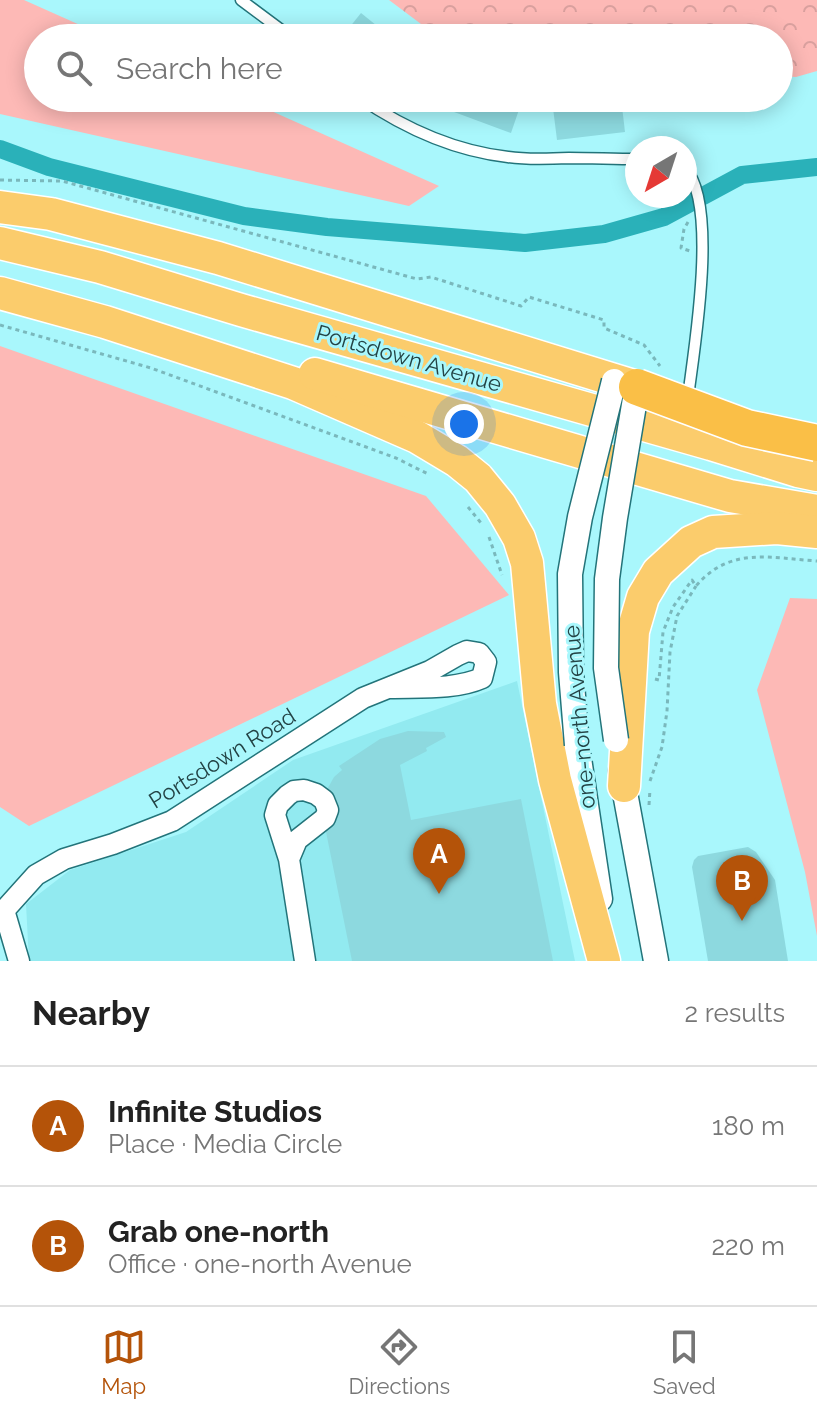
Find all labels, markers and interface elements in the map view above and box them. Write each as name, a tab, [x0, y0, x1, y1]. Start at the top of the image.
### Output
search box	[24, 24, 793, 112]
icon: search	[52, 46, 96, 90]
text: Search here	[116, 51, 283, 86]
north arrow	[625, 136, 697, 208]
street label: Portsdown Avenue	[313, 319, 505, 397]
your location	[444, 404, 484, 444]
street label: one-north Avenue	[558, 624, 600, 810]
street label: Portsdown Road	[144, 703, 300, 813]
pin: A	[413, 828, 465, 894]
pin: B	[716, 855, 768, 921]
text: Nearby	[32, 993, 150, 1033]
text: 2 results	[685, 998, 785, 1028]
text: Infinite Studios	[108, 1094, 322, 1129]
text: A	[49, 1111, 67, 1141]
text: 180 m	[712, 1111, 785, 1141]
text: Place · Media Circle	[108, 1129, 342, 1159]
text: Grab one-north	[108, 1214, 329, 1249]
text: B	[49, 1231, 67, 1261]
text: 220 m	[711, 1231, 785, 1261]
text: Office · one-north Avenue	[108, 1249, 412, 1279]
tab: Map	[101, 1325, 146, 1399]
tab: Directions	[349, 1325, 450, 1399]
tab: Saved	[653, 1325, 716, 1399]

